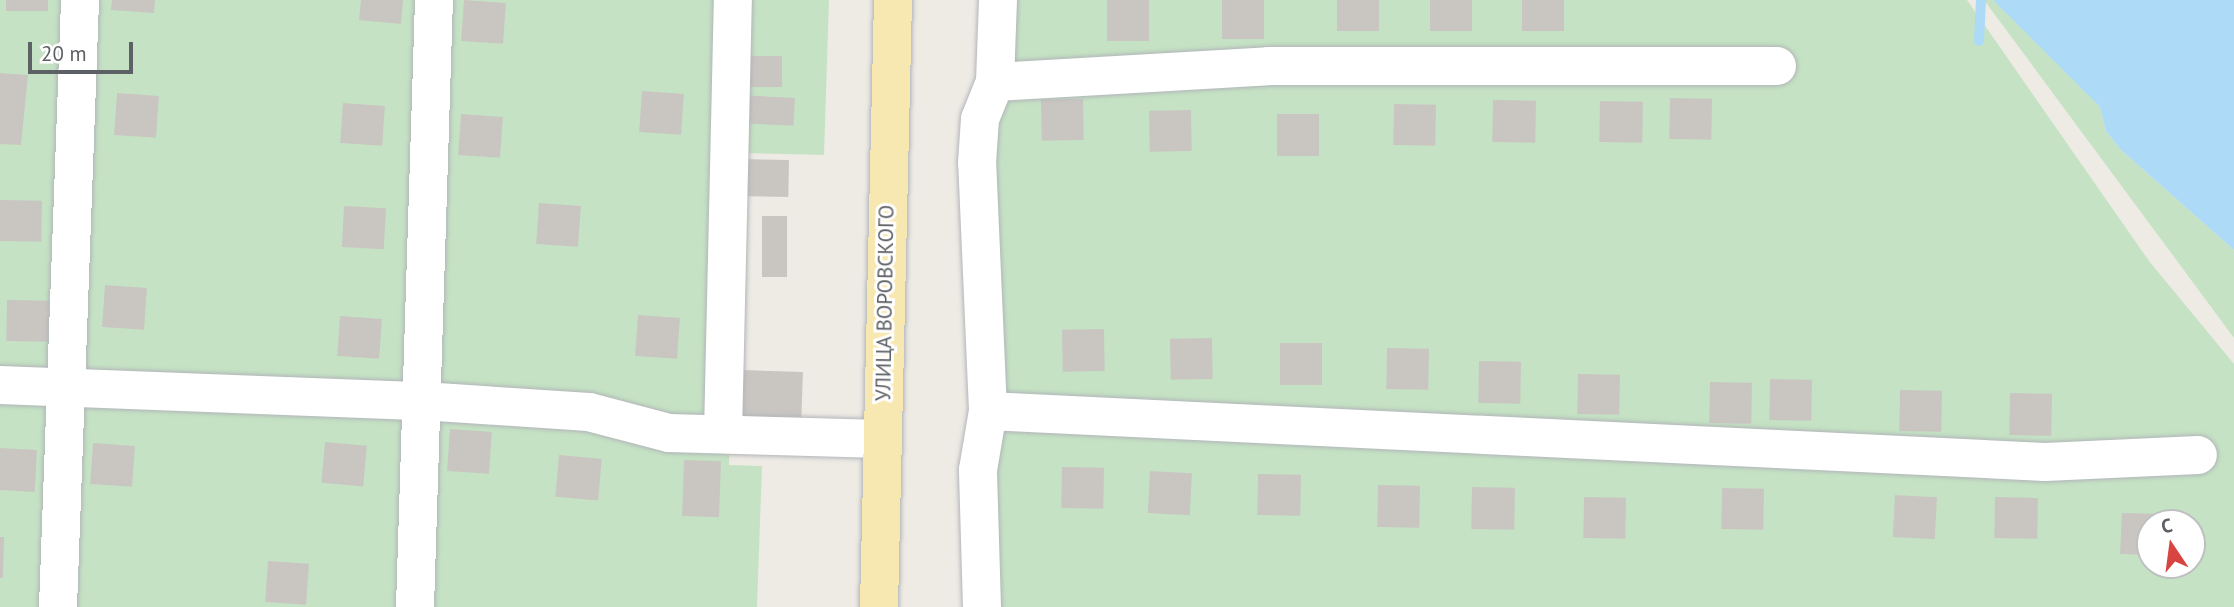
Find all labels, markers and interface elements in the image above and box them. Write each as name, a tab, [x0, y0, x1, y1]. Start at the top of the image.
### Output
scale bar	[32, 28, 136, 72]
text: 20 m	[41, 40, 87, 67]
street label: УЛИЦА ВОРОВСКОГО	[871, 204, 899, 402]
north arrow	[2136, 509, 2206, 579]
text: С	[2159, 513, 2175, 538]

